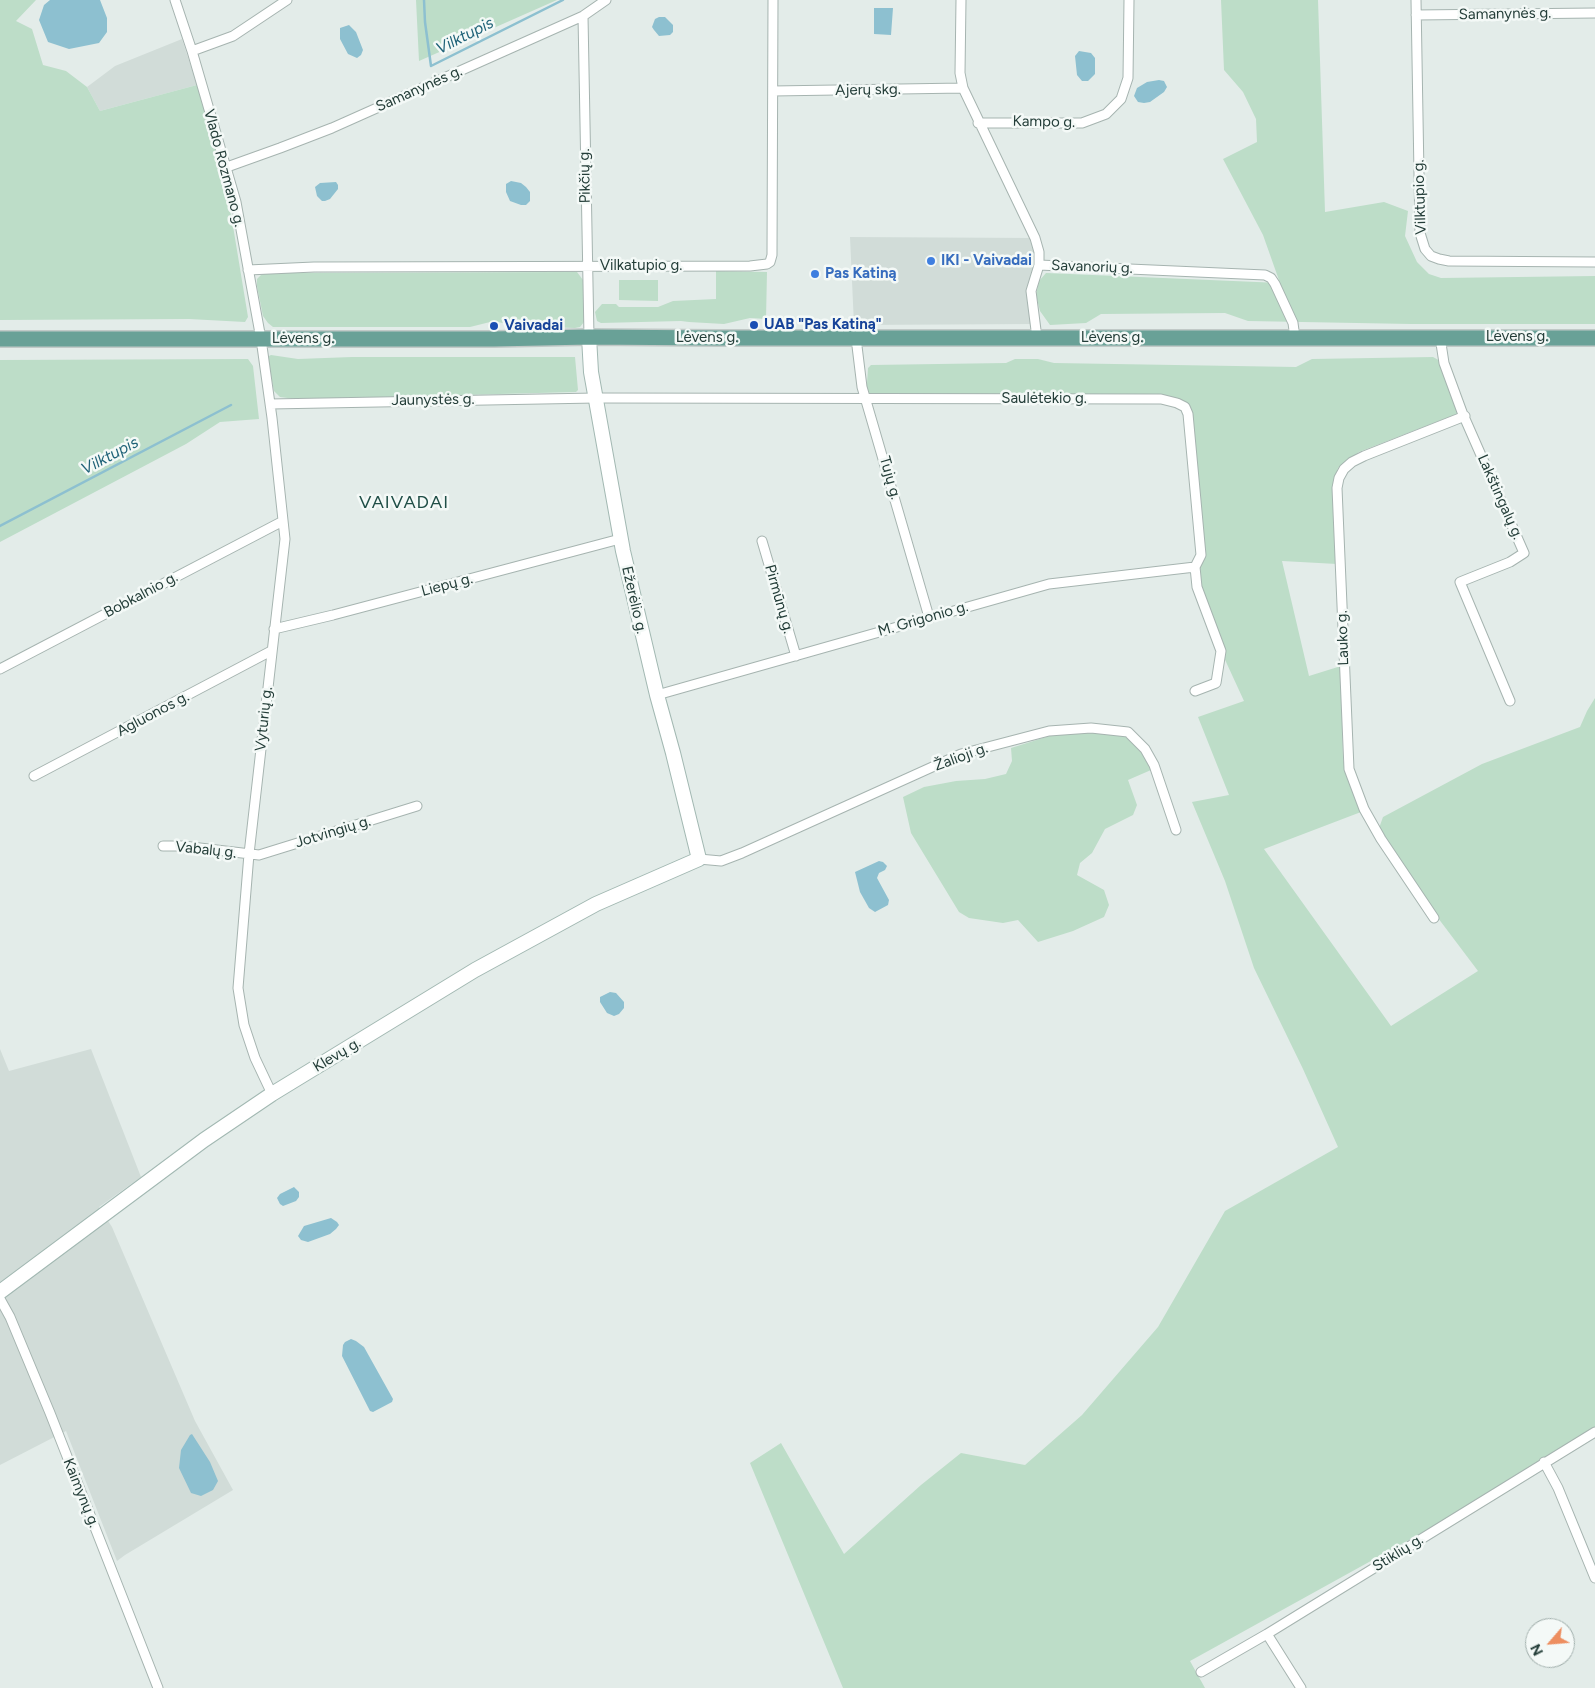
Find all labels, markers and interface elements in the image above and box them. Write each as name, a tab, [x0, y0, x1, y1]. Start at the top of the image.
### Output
street label: Samanynės g.	[1459, 4, 1551, 24]
water label: Vilktupis	[433, 13, 497, 59]
street label: Samanynės g.	[373, 62, 465, 116]
street label: Ajerų skg.	[835, 80, 901, 100]
street label: Vlado Rozmano g.	[200, 107, 248, 229]
street label: Kampo g.	[1013, 112, 1075, 132]
street label: Pikčių g.	[576, 148, 594, 204]
street label: Vilktupio g.	[1410, 159, 1430, 235]
place label: IKI - Vaivadai	[941, 252, 1032, 270]
marker: IKI - Vaivadai	[925, 255, 937, 267]
street label: Vilkatupio g.	[600, 257, 682, 275]
street label: Savanorių g.	[1051, 257, 1133, 277]
place label: Pas Katiną	[825, 265, 896, 283]
marker: Pas Katiną	[809, 268, 821, 280]
place label: UAB "Pas Katiną"	[764, 316, 882, 334]
place label: Vaivadai	[504, 317, 563, 335]
marker: UAB "Pas Katiną"	[748, 319, 760, 331]
marker: Vaivadai	[488, 320, 500, 332]
street label: Lėvens g.	[1486, 328, 1548, 346]
street label: Lėvens g.	[676, 329, 738, 347]
street label: Lėvens g.	[1081, 329, 1143, 347]
street label: Lėvens g.	[272, 330, 334, 348]
street label: Jaunystės g.	[391, 390, 475, 410]
street label: Saulėtekio g.	[1001, 390, 1087, 408]
water label: Vilktupis	[78, 433, 142, 479]
street label: Lakštingalų g.	[1473, 452, 1527, 542]
street label: Tujų g.	[875, 454, 905, 502]
district label: VAIVADAI	[358, 492, 450, 514]
street label: Pirmūnų g.	[761, 563, 797, 635]
street label: Ežerėlio g.	[617, 564, 651, 636]
street label: Bobkalnio g.	[101, 568, 181, 622]
street label: Liepų g.	[419, 570, 475, 600]
street label: M. Grigonio g.	[876, 598, 970, 640]
street label: Lauko g.	[1333, 610, 1353, 666]
street label: Vyturių g.	[252, 686, 276, 752]
street label: Agluonos g.	[114, 688, 192, 740]
street label: Žalioji g.	[932, 739, 990, 775]
street label: Jotvingių g.	[293, 812, 373, 852]
street label: Vabalų g.	[175, 838, 237, 862]
street label: Klevų g.	[310, 1034, 364, 1076]
street label: Kaimynų g.	[59, 1456, 103, 1530]
street label: Stiklių g.	[1369, 1530, 1427, 1576]
north arrow	[1525, 1618, 1575, 1668]
text: N	[1527, 1641, 1547, 1658]

